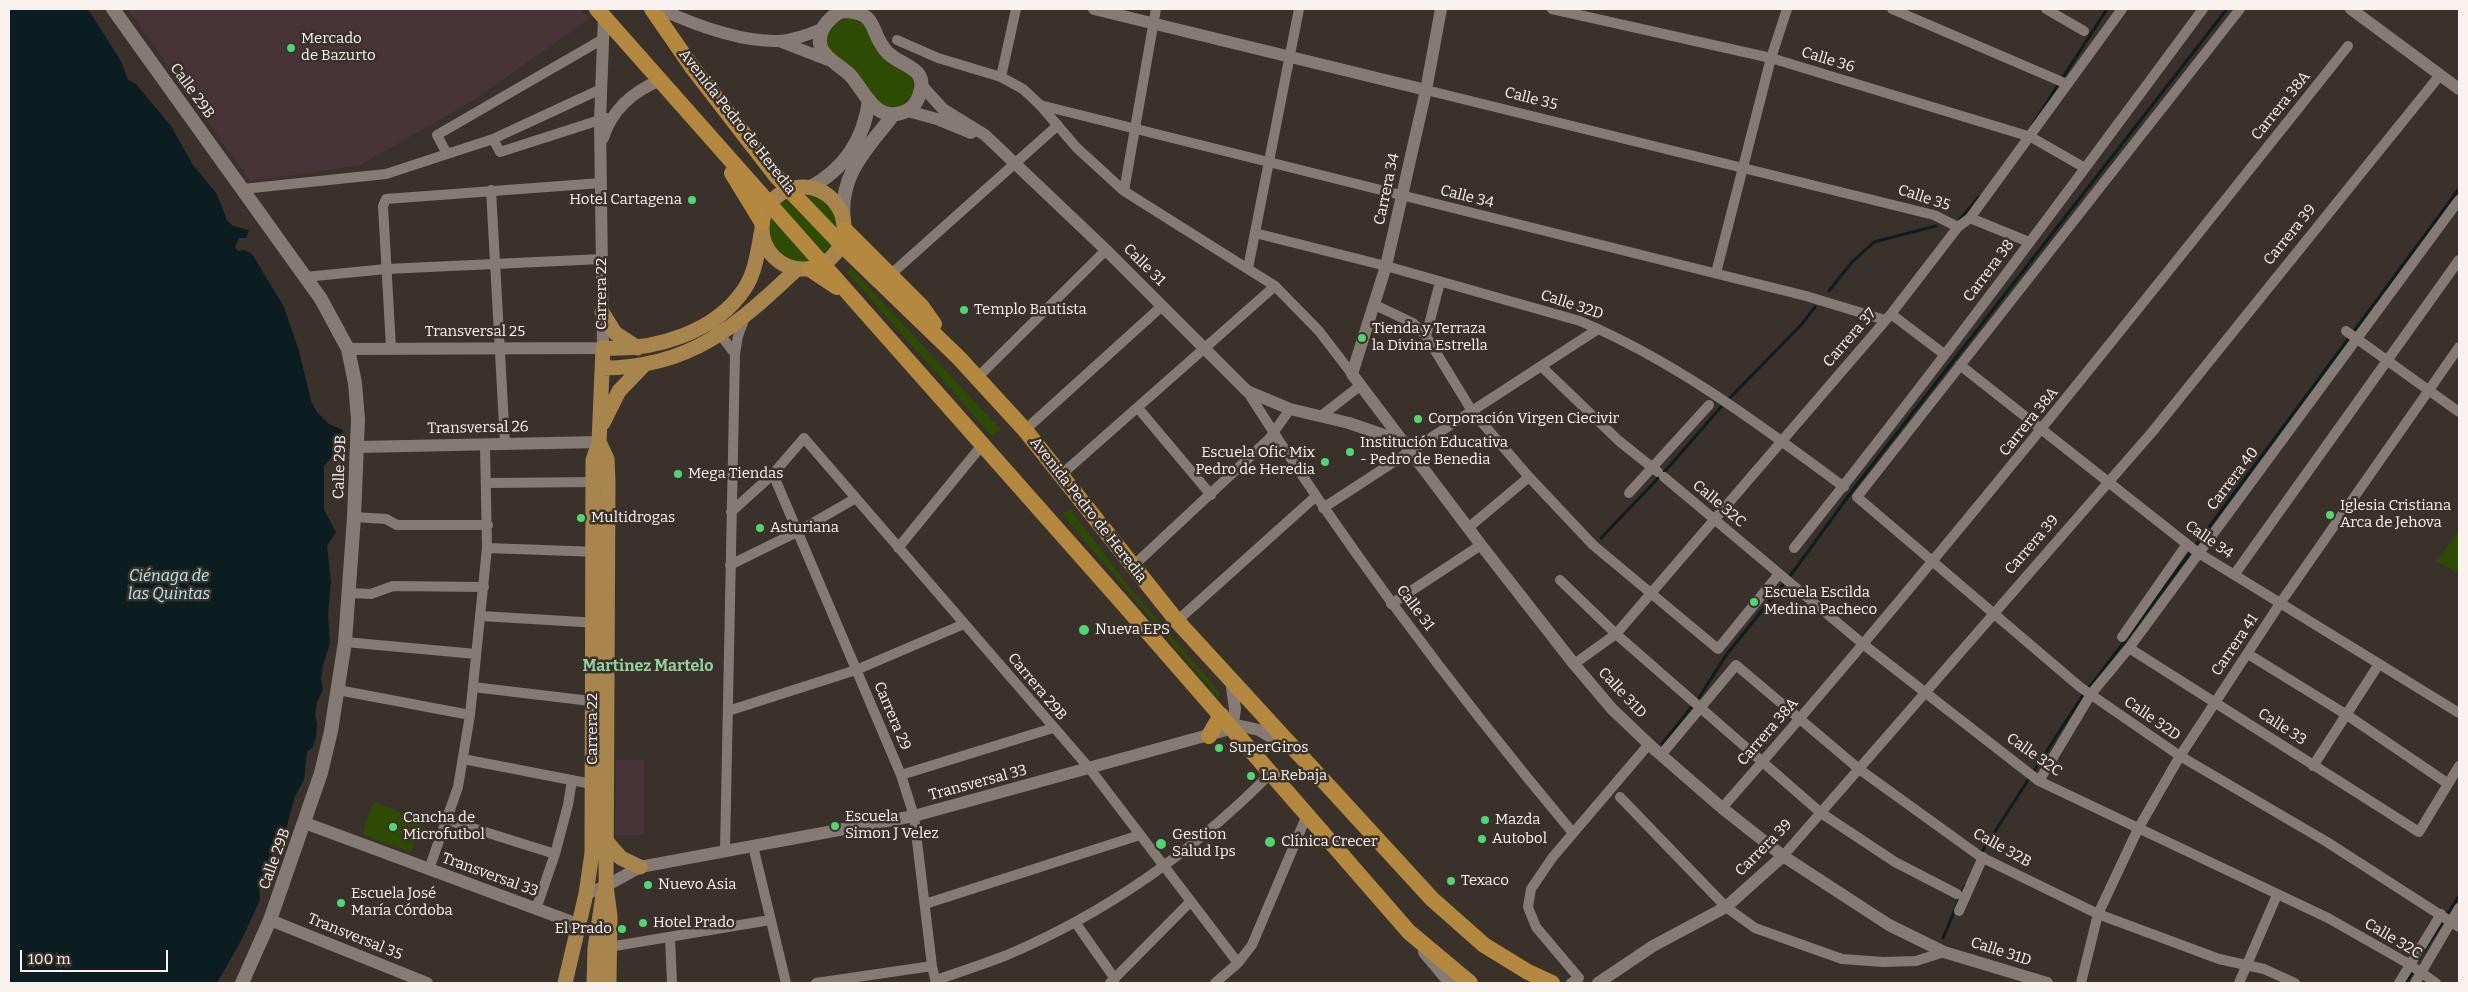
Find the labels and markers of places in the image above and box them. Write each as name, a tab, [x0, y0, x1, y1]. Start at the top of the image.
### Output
place label: Mercado de Bazurto	[301, 30, 376, 65]
marker: Mercado de Bazurto	[285, 42, 297, 54]
place label: Hotel Cartagena	[569, 191, 682, 209]
marker: Hotel Cartagena	[686, 194, 698, 206]
place label: Templo Bautista	[974, 301, 1087, 319]
marker: Templo Bautista	[958, 304, 970, 316]
place label: Tienda y Terraza la Divina Estrella	[1372, 320, 1488, 355]
marker: Tienda y Terraza la Divina Estrella	[1356, 332, 1368, 344]
place label: Corporación Virgen Ciecivir	[1428, 410, 1619, 428]
marker: Corporación Virgen Ciecivir	[1412, 413, 1424, 425]
place label: Institución Educativa - Pedro de Benedia	[1360, 434, 1508, 469]
place label: Escuela Ofic Mix Pedro de Heredia	[1195, 444, 1315, 479]
marker: Institución Educativa - Pedro de Benedia	[1344, 446, 1356, 458]
marker: Escuela Ofic Mix Pedro de Heredia	[1319, 456, 1331, 468]
place label: Mega Tiendas	[688, 465, 783, 483]
marker: Mega Tiendas	[672, 468, 684, 480]
place label: Iglesia Cristiana Arca de Jehova	[2340, 497, 2451, 532]
place label: Multidrogas	[591, 509, 675, 527]
marker: Iglesia Cristiana Arca de Jehova	[2324, 509, 2336, 521]
marker: Multidrogas	[575, 512, 587, 524]
place label: Asturiana	[770, 519, 839, 537]
marker: Asturiana	[754, 522, 766, 534]
place label: Escuela Escilda Medina Pacheco	[1764, 584, 1877, 619]
marker: Escuela Escilda Medina Pacheco	[1748, 596, 1760, 608]
place label: Nueva EPS	[1095, 621, 1170, 639]
marker: Nueva EPS	[1077, 623, 1091, 637]
place label: SuperGiros	[1229, 739, 1308, 757]
marker: SuperGiros	[1213, 742, 1225, 754]
place label: La Rebaja	[1261, 767, 1327, 785]
marker: La Rebaja	[1245, 770, 1257, 782]
place label: Escuela Simon J Velez	[845, 808, 939, 843]
place label: Cancha de Microfutbol	[403, 809, 485, 844]
place label: Mazda	[1495, 811, 1540, 829]
marker: Mazda	[1479, 814, 1491, 826]
marker: Escuela Simon J Velez	[829, 820, 841, 832]
marker: Cancha de Microfutbol	[387, 821, 399, 833]
place label: Gestion Salud Ips	[1172, 826, 1236, 861]
place label: Autobol	[1492, 830, 1547, 848]
place label: Clínica Crecer	[1281, 833, 1378, 851]
marker: Autobol	[1476, 833, 1488, 845]
marker: Clínica Crecer	[1263, 835, 1277, 849]
marker: Gestion Salud Ips	[1154, 837, 1168, 851]
place label: Texaco	[1461, 872, 1509, 890]
marker: Texaco	[1445, 875, 1457, 887]
place label: Nuevo Asia	[658, 876, 736, 894]
marker: Nuevo Asia	[642, 879, 654, 891]
place label: Escuela José María Córdoba	[351, 885, 453, 920]
marker: Escuela José María Córdoba	[335, 897, 347, 909]
place label: Hotel Prado	[653, 914, 735, 932]
marker: Hotel Prado	[637, 917, 649, 929]
place label: El Prado	[555, 920, 612, 938]
marker: El Prado	[616, 923, 628, 935]

